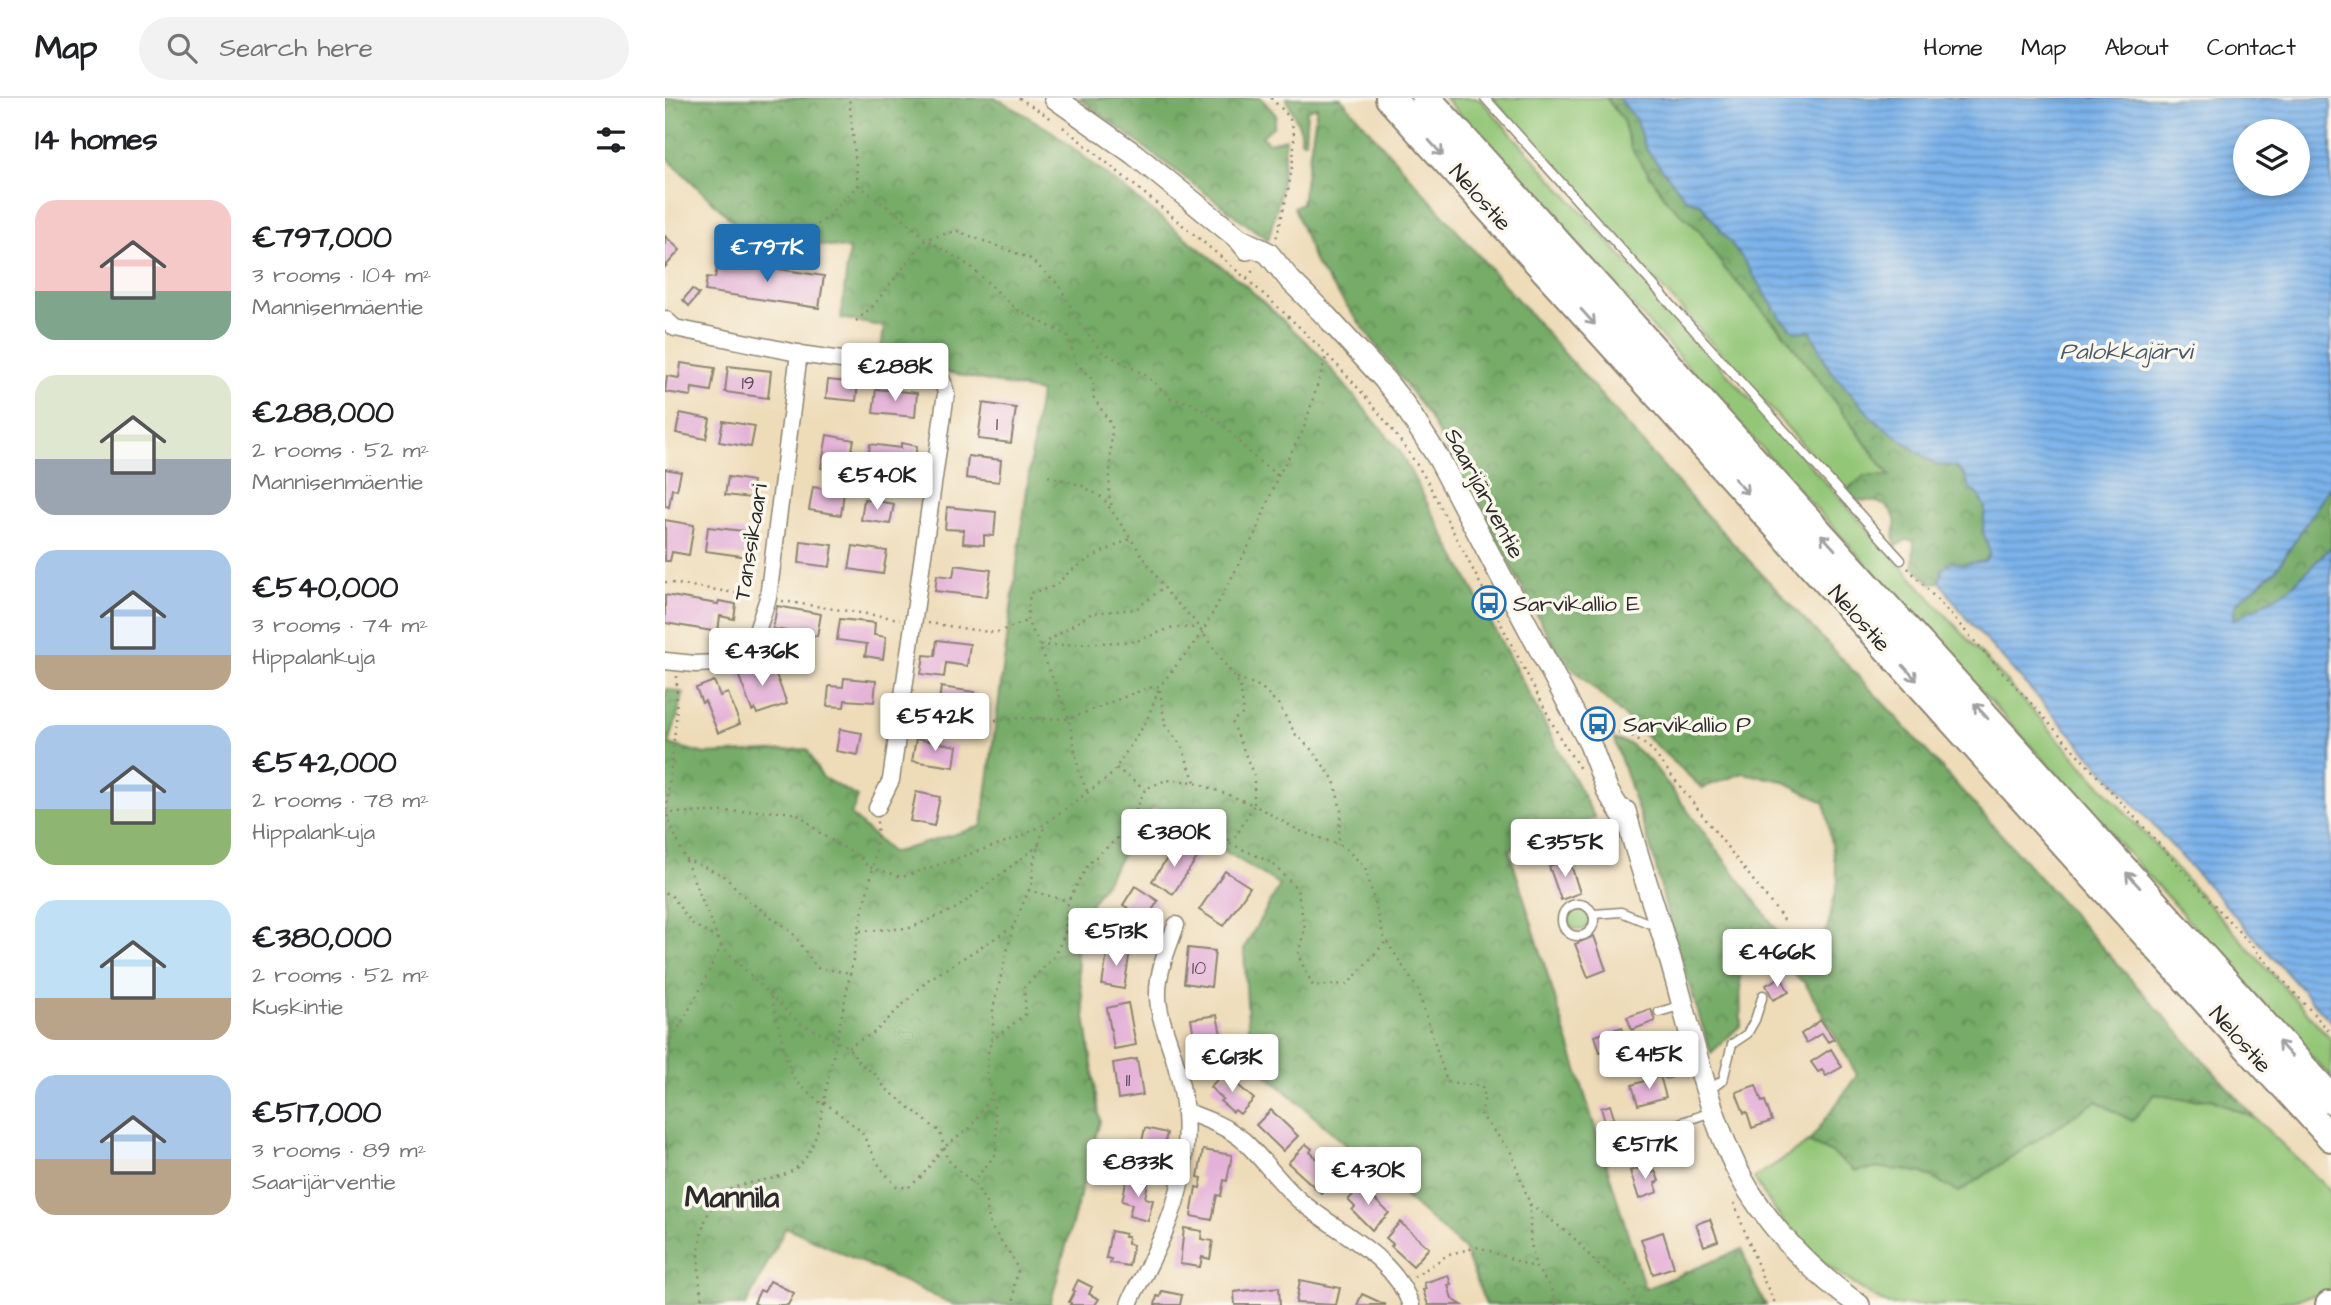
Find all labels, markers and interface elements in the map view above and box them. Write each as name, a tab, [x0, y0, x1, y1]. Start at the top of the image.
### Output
search box	[139, 17, 629, 80]
text: Map	[35, 25, 97, 71]
icon: search	[163, 29, 201, 67]
text: Search here	[219, 30, 373, 66]
text: Home	[1923, 31, 1983, 65]
text: Map	[2021, 31, 2066, 65]
text: About	[2104, 31, 2169, 65]
text: Contact	[2207, 31, 2296, 65]
text: 14 homes	[35, 119, 158, 161]
map controls	[2233, 119, 2310, 196]
button: layers	[2233, 119, 2310, 196]
icon: filters	[592, 121, 630, 159]
one-way arrow	[1428, 139, 1445, 156]
street label: Nelostie	[1442, 157, 1519, 238]
text: €797,000	[252, 217, 392, 259]
pin: €797K	[718, 225, 816, 284]
icon: home	[91, 228, 175, 312]
text: €797K	[730, 231, 804, 263]
text: 3 rooms · 104 m²	[252, 259, 431, 291]
text: Mannisenmäentie	[252, 291, 423, 323]
one-way arrow	[1580, 308, 1596, 326]
water label: Palokkajärvi	[2060, 335, 2196, 369]
pin: €288K	[846, 344, 944, 403]
text: €288K	[857, 350, 933, 382]
house number: 19	[741, 370, 755, 397]
text: €288,000	[252, 392, 394, 434]
icon: home	[91, 403, 175, 487]
house number: 1	[996, 411, 999, 438]
street label: Saarijärventie	[1436, 422, 1532, 565]
text: 2 rooms · 52 m²	[252, 434, 429, 466]
pin: €540K	[828, 452, 926, 512]
text: €540K	[838, 459, 916, 491]
text: Mannisenmäentie	[252, 466, 423, 498]
one-way arrow	[1733, 477, 1749, 495]
street label: Tanssikaari	[726, 481, 776, 603]
one-way arrow	[1820, 533, 1836, 551]
text: €540,000	[252, 567, 399, 609]
icon: home	[91, 578, 175, 662]
street label: Nelostie	[1821, 578, 1898, 659]
bus stop icon: Sarvikallio E	[1470, 584, 1508, 622]
place label: Sarvikallio E	[1513, 588, 1640, 620]
text: 3 rooms · 74 m²	[252, 609, 428, 641]
pin: €436K	[713, 628, 811, 688]
text: €436K	[725, 635, 799, 667]
text: Hippalankuja	[252, 641, 375, 673]
one-way arrow	[1902, 664, 1918, 682]
pin: €542K	[886, 694, 984, 753]
text: €542K	[896, 700, 974, 732]
one-way arrow	[1972, 703, 1989, 720]
bus stop icon: Sarvikallio P	[1579, 705, 1617, 743]
place label: Sarvikallio P	[1623, 709, 1751, 741]
text: €542,000	[252, 742, 397, 784]
icon: home	[91, 753, 175, 837]
text: 2 rooms · 78 m²	[252, 784, 429, 816]
pin: €380K	[1125, 810, 1223, 869]
text: Hippalankuja	[252, 816, 375, 848]
text: €380K	[1137, 816, 1211, 848]
pin: €355K	[1516, 820, 1614, 879]
text: €355K	[1527, 826, 1603, 858]
one-way arrow	[2125, 871, 2141, 889]
pin: €513K	[1067, 908, 1165, 968]
text: €513K	[1084, 915, 1148, 947]
text: €380,000	[252, 917, 392, 959]
icon: home	[91, 928, 175, 1012]
pin: €466K	[1728, 930, 1826, 989]
text: €466K	[1739, 936, 1815, 968]
house number: 10	[1192, 955, 1206, 982]
text: 2 rooms · 52 m²	[252, 959, 429, 991]
text: Kuskintie	[252, 991, 343, 1023]
street label: Nelostie	[2202, 999, 2279, 1080]
pin: €415K	[1600, 1032, 1698, 1091]
pin: €613K	[1183, 1034, 1281, 1094]
text: €415K	[1615, 1038, 1683, 1070]
one-way arrow	[2277, 1040, 2293, 1058]
text: €613K	[1201, 1041, 1263, 1073]
house number: 11	[1126, 1067, 1131, 1094]
text: €517,000	[252, 1092, 382, 1134]
icon: home	[91, 1103, 175, 1187]
pin: €517K	[1596, 1122, 1694, 1181]
text: €517K	[1612, 1128, 1678, 1160]
text: 3 rooms · 89 m²	[252, 1134, 426, 1166]
pin: €833K	[1089, 1140, 1187, 1199]
text: €833K	[1103, 1146, 1173, 1178]
pin: €430K	[1319, 1148, 1417, 1207]
text: €430K	[1331, 1154, 1405, 1186]
text: Saarijärventie	[252, 1166, 396, 1198]
district label: Mannila	[685, 1177, 780, 1219]

